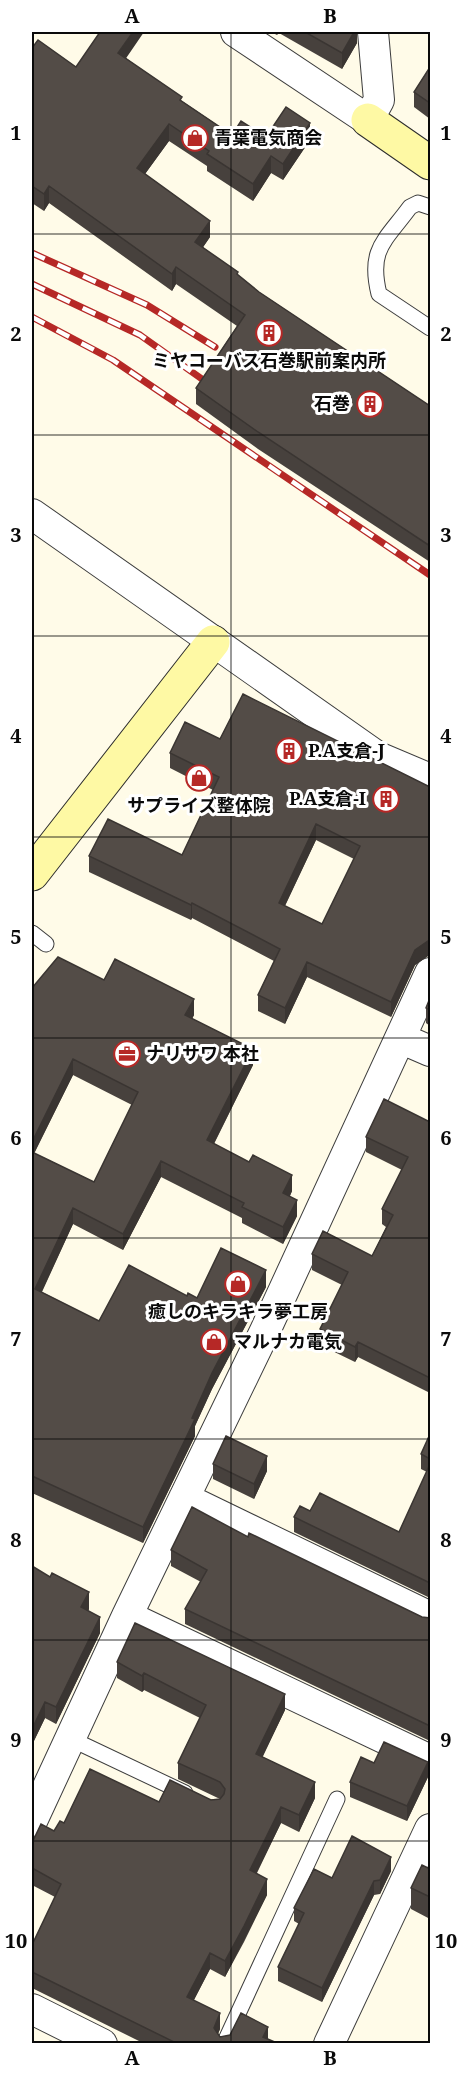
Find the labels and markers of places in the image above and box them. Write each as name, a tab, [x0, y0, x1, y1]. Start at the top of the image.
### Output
shop icon: 青葉電気商会	[180, 123, 210, 153]
place label: 青葉電気商会	[214, 125, 322, 149]
building icon: ミヤコーバス石巻駅前案内所	[254, 318, 284, 348]
place label: ミヤコーバス石巻駅前案内所	[152, 348, 386, 372]
building icon: 石巻	[355, 389, 385, 419]
place label: 石巻	[314, 391, 350, 415]
building icon: P.A支倉-J	[274, 736, 304, 766]
place label: P.A支倉-J	[308, 738, 385, 762]
shop icon: サプライズ整体院	[184, 763, 214, 793]
building icon: P.A支倉-I	[371, 784, 401, 814]
place label: P.A支倉-I	[289, 786, 366, 810]
place label: サプライズ整体院	[127, 793, 271, 817]
office icon: ナリサワ 本社	[112, 1039, 142, 1069]
place label: ナリサワ 本社	[146, 1041, 259, 1065]
shop icon: 癒しのキラキラ夢工房	[223, 1269, 253, 1299]
place label: 癒しのキラキラ夢工房	[148, 1299, 328, 1323]
shop icon: マルナカ電気	[199, 1327, 229, 1357]
place label: マルナカ電気	[234, 1329, 342, 1353]

